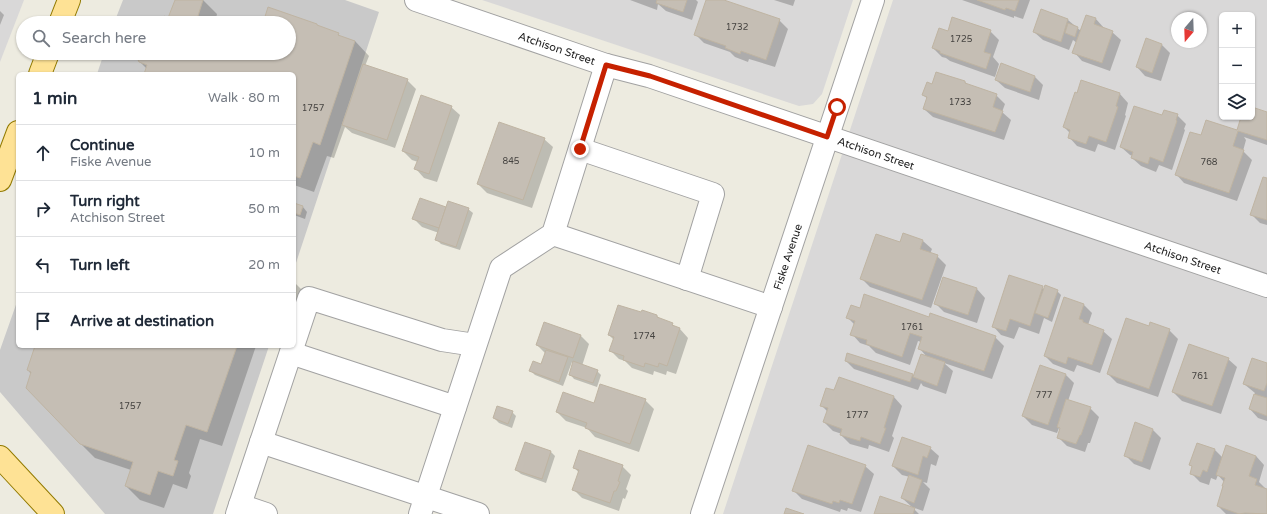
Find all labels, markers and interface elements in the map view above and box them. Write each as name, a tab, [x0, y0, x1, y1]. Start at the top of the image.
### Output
north arrow	[1171, 12, 1207, 48]
map controls	[1219, 12, 1255, 120]
button: +	[1219, 12, 1255, 48]
search box	[16, 16, 296, 60]
house number: 1732	[726, 22, 748, 33]
icon: search	[30, 27, 52, 49]
text: Search here	[62, 29, 146, 47]
street label: Atchison Street	[517, 29, 597, 67]
house number: 1725	[950, 34, 973, 45]
button: −	[1219, 48, 1255, 84]
button: layers	[1219, 84, 1255, 120]
text: 1 min	[32, 88, 77, 109]
text: Walk · 80 m	[208, 90, 280, 106]
house number: 1733	[949, 97, 971, 108]
route start	[828, 98, 846, 116]
house number: 1757	[302, 103, 325, 114]
street label: Atchison Street	[836, 134, 916, 172]
text: Continue	[70, 136, 134, 154]
route end	[571, 140, 589, 158]
icon: ahead	[32, 142, 54, 164]
text: 10 m	[248, 145, 280, 161]
text: Fiske Avenue	[70, 154, 151, 170]
house number: 845	[503, 156, 520, 167]
house number: 768	[1201, 157, 1218, 168]
text: Turn right	[70, 192, 140, 210]
icon: right	[32, 198, 54, 220]
text: 50 m	[248, 201, 280, 217]
text: Atchison Street	[70, 210, 165, 226]
street label: Fiske Avenue	[770, 222, 805, 292]
street label: Atchison Street	[1143, 238, 1223, 276]
icon: left	[32, 254, 54, 276]
text: Turn left	[70, 256, 130, 274]
text: 20 m	[248, 257, 280, 273]
icon: arrive	[32, 310, 54, 332]
text: Arrive at destination	[70, 312, 214, 330]
house number: 1761	[901, 322, 923, 333]
house number: 1774	[633, 331, 656, 342]
house number: 761	[1192, 371, 1208, 382]
house number: 777	[1036, 390, 1053, 401]
house number: 1757	[119, 401, 142, 412]
house number: 1777	[846, 410, 869, 421]

